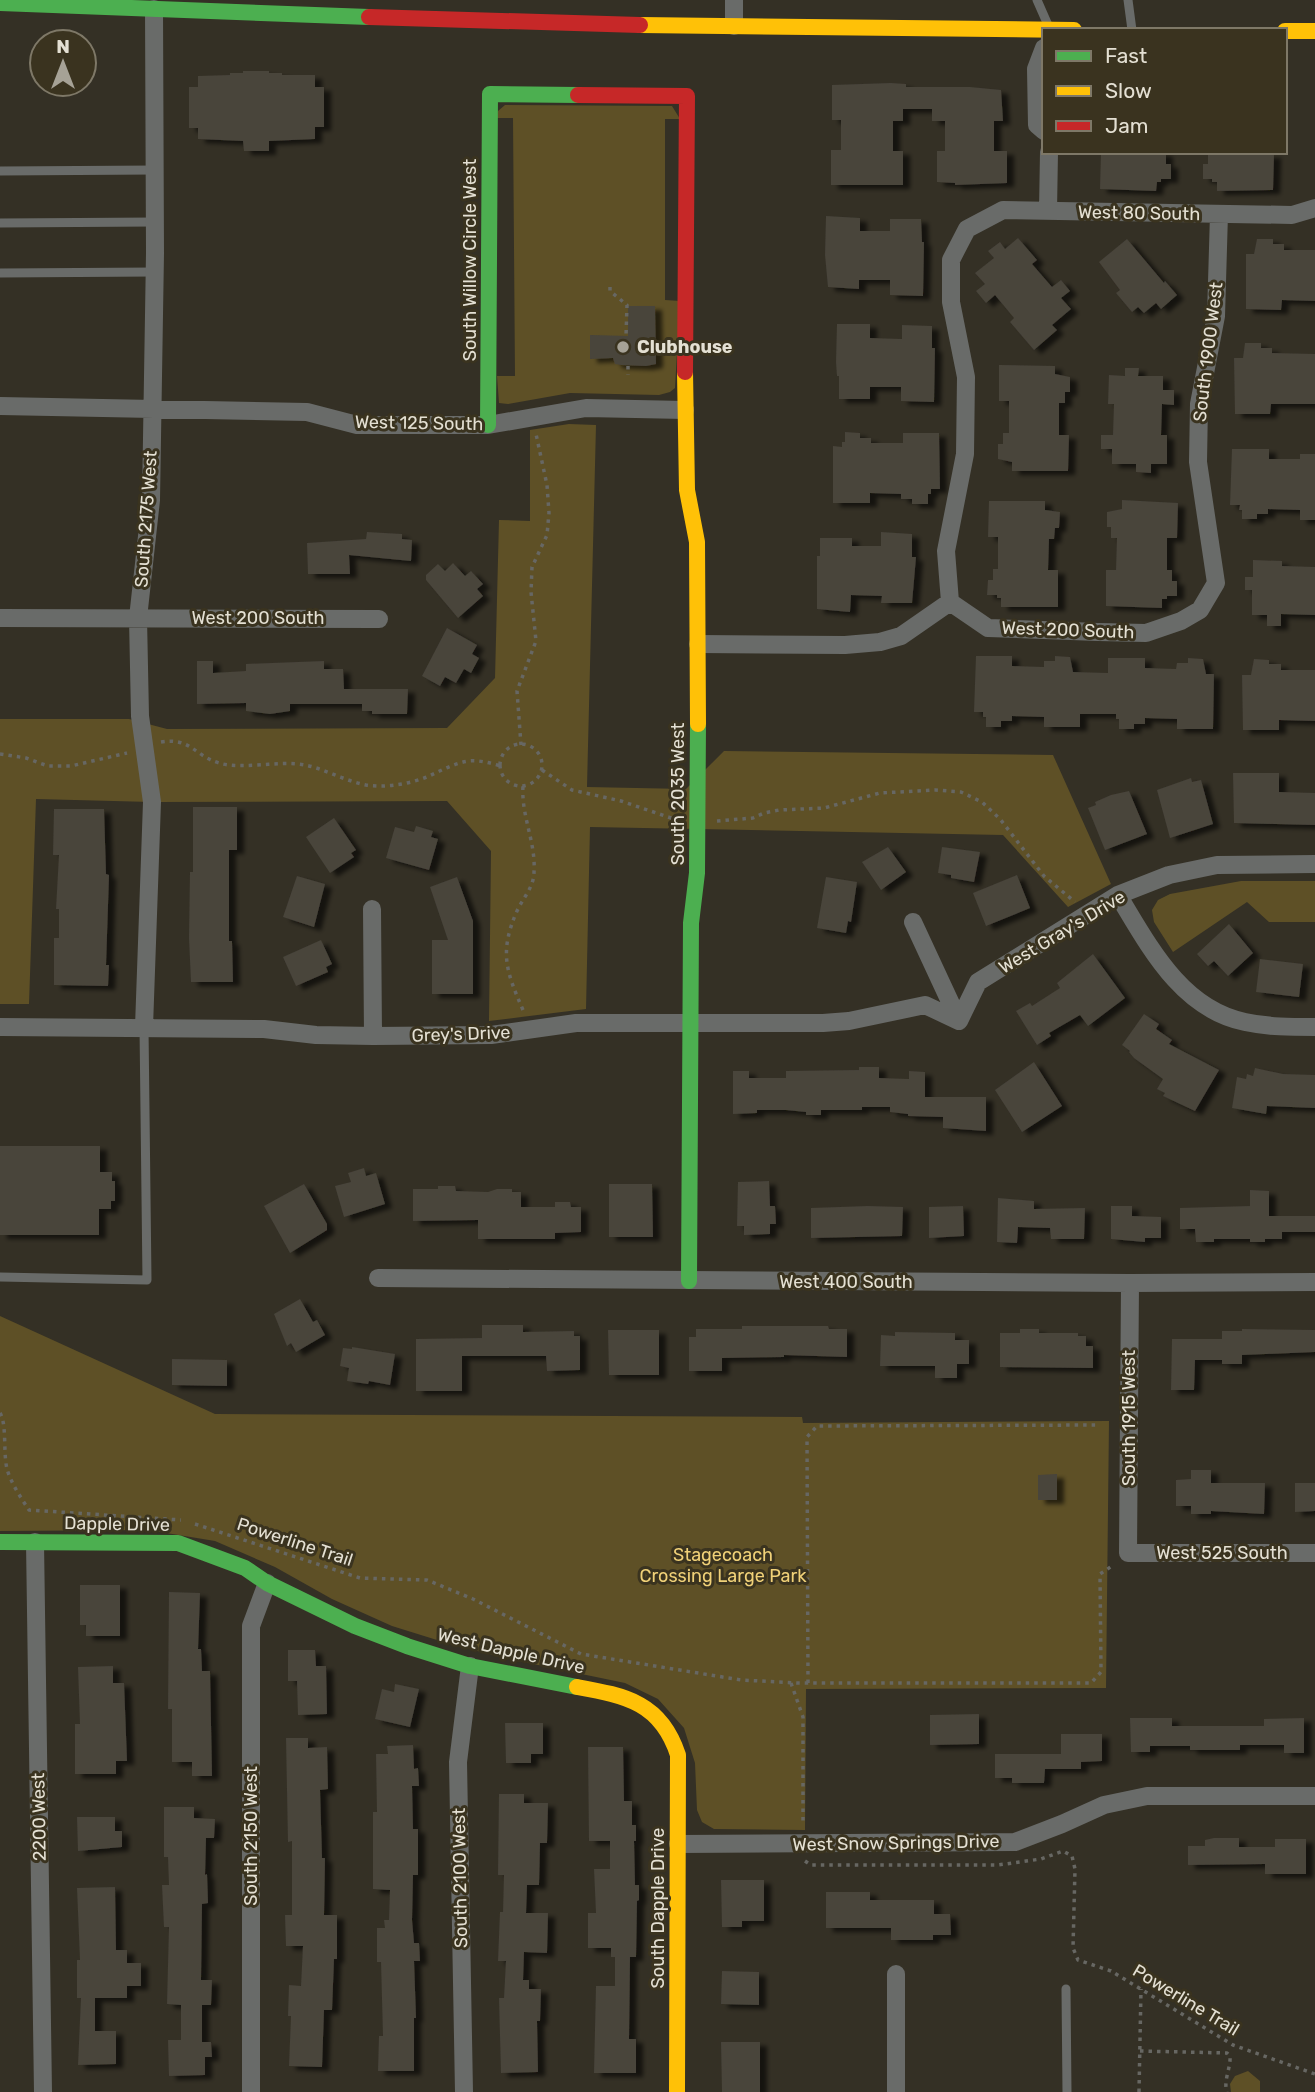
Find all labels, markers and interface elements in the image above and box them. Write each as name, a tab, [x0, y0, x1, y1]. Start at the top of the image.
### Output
north arrow	[28, 28, 98, 98]
legend	[1042, 28, 1287, 154]
text: N	[56, 35, 70, 58]
text: Fast	[1105, 43, 1147, 68]
text: Slow	[1105, 78, 1152, 103]
text: Jam	[1105, 113, 1149, 138]
street label: South Willow Circle West	[459, 159, 481, 361]
street label: West 80 South	[1078, 201, 1200, 225]
street label: South 1900 West	[1189, 281, 1227, 423]
place label: Clubhouse	[637, 336, 733, 358]
marker: Clubhouse	[615, 339, 631, 355]
street label: West 125 South	[355, 411, 483, 435]
street label: South 2175 West	[130, 450, 162, 588]
street label: West 200 South	[192, 607, 324, 629]
street label: West 200 South	[1001, 617, 1135, 643]
street label: South 2035 West	[667, 723, 689, 865]
street label: West Gray's Drive	[995, 886, 1129, 978]
street label: Grey's Drive	[411, 1021, 511, 1047]
street label: West 400 South	[779, 1271, 913, 1293]
street label: South 1915 West	[1118, 1350, 1140, 1486]
street label: Dapple Drive	[64, 1512, 170, 1536]
street label: Powerline Trail	[234, 1513, 356, 1571]
street label: West 525 South	[1156, 1542, 1288, 1564]
park label: Stagecoach Crossing Large Park	[639, 1544, 807, 1587]
street label: West Dapple Drive	[435, 1623, 587, 1679]
street label: South 2150 West	[240, 1766, 262, 1906]
street label: 2200 West	[27, 1773, 51, 1861]
street label: South 2100 West	[448, 1808, 472, 1948]
street label: South Dapple Drive	[647, 1828, 669, 1988]
street label: West Snow Springs Drive	[792, 1830, 1000, 1856]
street label: Powerline Trail	[1129, 1960, 1243, 2040]

